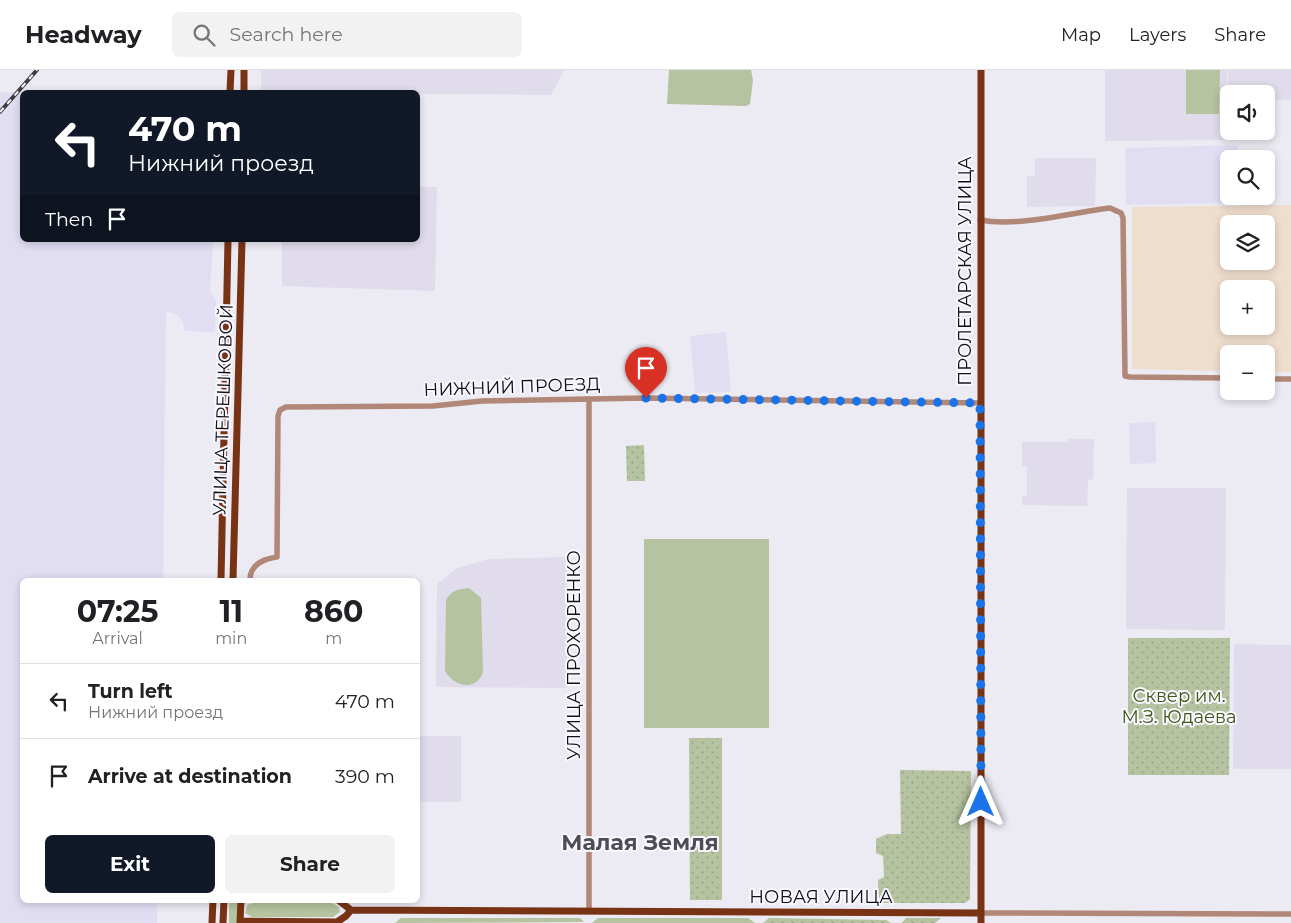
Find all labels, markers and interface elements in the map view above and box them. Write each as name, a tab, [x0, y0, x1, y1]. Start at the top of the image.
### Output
search box	[172, 12, 522, 57]
text: Headway	[25, 20, 142, 49]
icon: search	[190, 21, 218, 49]
text: Search here	[230, 23, 343, 46]
text: Map	[1061, 24, 1101, 46]
text: Layers	[1129, 24, 1186, 46]
text: Share	[1214, 24, 1266, 46]
map controls	[1220, 85, 1275, 400]
button: sound	[1220, 85, 1275, 140]
text: 470 m	[128, 107, 242, 150]
icon: left	[45, 110, 110, 175]
text: Нижний проезд	[128, 150, 314, 177]
button: search	[1220, 150, 1275, 205]
street label: ПРОЛЕТАРСКАЯ УЛИЦА	[954, 156, 976, 386]
icon: arrive	[103, 205, 131, 233]
text: Then	[45, 208, 93, 231]
button: layers	[1220, 215, 1275, 270]
button: +	[1220, 280, 1275, 335]
street label: УЛИЦА ТЕРЕШКОВОЙ	[208, 304, 238, 516]
button: −	[1220, 345, 1275, 400]
pin	[625, 347, 667, 398]
icon: arrive	[632, 354, 660, 382]
street label: НИЖНИЙ ПРОЕЗД	[423, 373, 601, 401]
street label: УЛИЦА ПРОХОРЕНКО	[563, 550, 585, 760]
text: 07:25	[77, 593, 158, 630]
text: 11	[219, 593, 243, 630]
text: 860	[304, 593, 363, 630]
text: Arrival	[92, 629, 143, 648]
text: min	[215, 629, 247, 648]
text: m	[325, 629, 342, 648]
text: Turn left	[88, 680, 173, 703]
park label: Сквер им. М.З. Юдаева	[1122, 685, 1237, 728]
icon: left	[45, 687, 73, 715]
text: 470 m	[335, 690, 395, 713]
text: Нижний проезд	[88, 703, 223, 722]
icon: arrive	[45, 762, 73, 790]
text: Arrive at destination	[88, 765, 292, 788]
text: 390 m	[335, 765, 395, 788]
position arrow	[954, 775, 1006, 827]
district label: Малая Земля	[561, 829, 719, 856]
button: Exit	[45, 835, 215, 893]
button: Share	[225, 835, 395, 893]
street label: НОВАЯ УЛИЦА	[749, 886, 893, 908]

